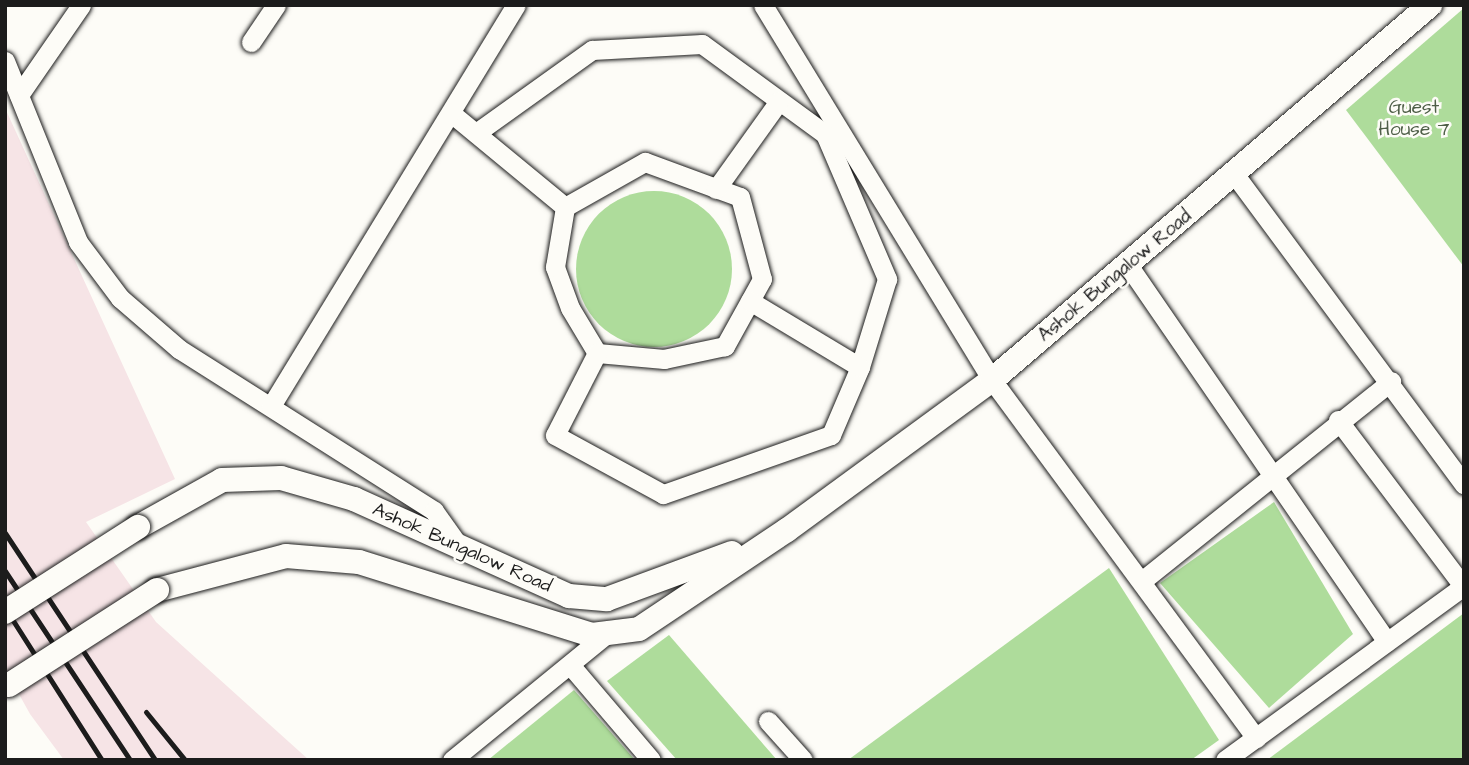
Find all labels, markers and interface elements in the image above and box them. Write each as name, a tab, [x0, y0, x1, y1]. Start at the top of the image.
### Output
park label: Guest House 7	[1379, 97, 1449, 141]
street label: Ashok Bungalow Road	[1034, 205, 1196, 347]
street label: Ashok Bungalow Road	[369, 498, 555, 598]

